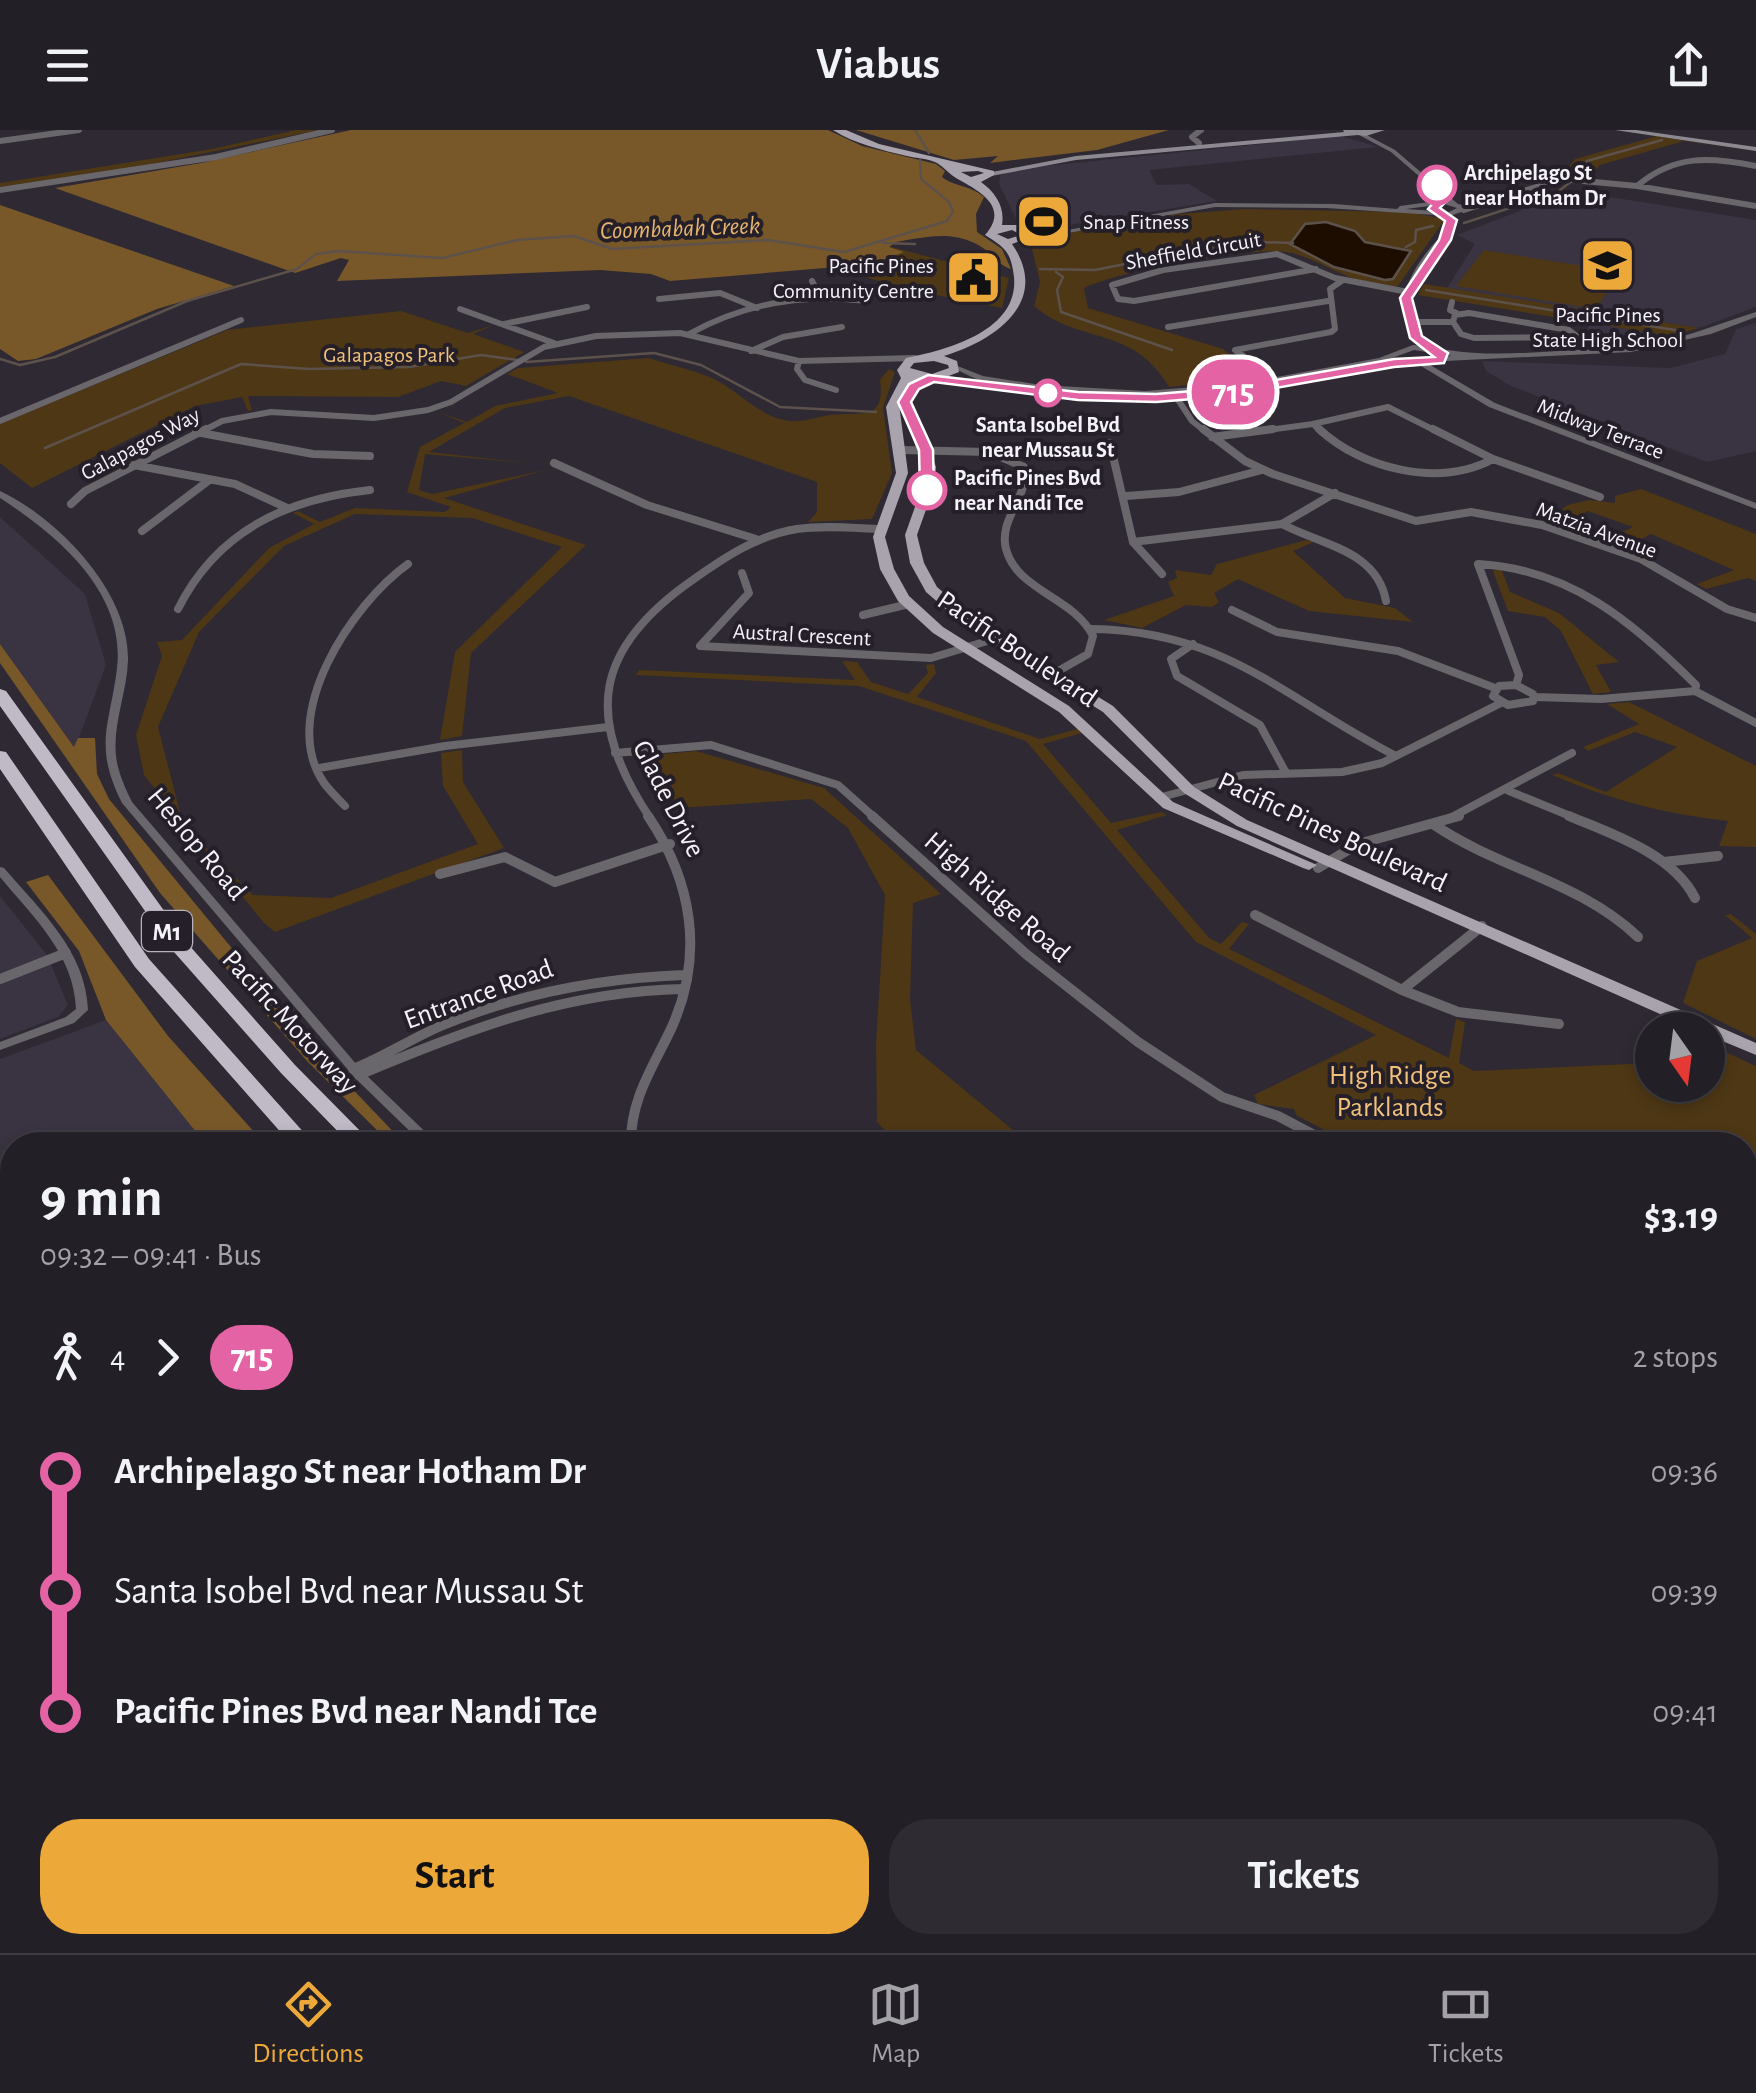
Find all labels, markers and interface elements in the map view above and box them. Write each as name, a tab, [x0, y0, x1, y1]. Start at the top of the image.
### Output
icon: menu	[40, 38, 95, 93]
icon: share	[1661, 38, 1716, 93]
text: Viabus	[816, 42, 940, 87]
place label: Archipelago St near Hotham Dr	[1464, 162, 1606, 209]
marker: Archipelago St near Hotham Dr	[1418, 166, 1456, 204]
sports icon: Snap Fitness	[1014, 191, 1074, 251]
place label: Snap Fitness	[1083, 211, 1189, 233]
water label: Coombabah Creek	[599, 213, 761, 244]
street label: Sheffield Circuit	[1124, 228, 1263, 274]
school or university icon: Pacific Pines State High School	[1578, 236, 1638, 296]
public building icon: Pacific Pines Community Centre	[943, 248, 1003, 308]
place label: Pacific Pines Community Centre	[773, 255, 934, 302]
place label: Pacific Pines State High School	[1532, 304, 1684, 351]
park label: Galapagos Park	[323, 344, 455, 366]
line badge: 715	[1176, 360, 1290, 424]
text: 715	[1212, 375, 1254, 410]
marker: Santa Isobel Bvd near Mussau St	[1035, 380, 1061, 406]
street label: Midway Terrace	[1534, 395, 1667, 463]
street label: Galapagos Way	[77, 403, 204, 484]
place label: Santa Isobel Bvd near Mussau St	[976, 414, 1121, 461]
place label: Pacific Pines Bvd near Nandi Tce	[954, 467, 1101, 514]
marker: Pacific Pines Bvd near Nandi Tce	[908, 471, 946, 509]
street label: Matzia Avenue	[1533, 498, 1660, 562]
street label: Pacific Boulevard	[932, 586, 1102, 713]
street label: Austral Crescent	[732, 620, 871, 650]
street label: Glade Drive	[627, 736, 709, 862]
street label: Pacific Pines Boulevard	[1213, 767, 1451, 898]
street label: Heslop Road	[142, 783, 251, 906]
street label: High Ridge Road	[919, 827, 1075, 968]
road number: M1	[142, 911, 192, 951]
street label: Pacific Motorway	[216, 945, 363, 1100]
street label: Entrance Road	[400, 955, 557, 1035]
north arrow	[1635, 1012, 1725, 1102]
map controls	[1635, 1012, 1725, 1102]
park label: High Ridge Parklands	[1329, 1062, 1451, 1122]
text: 9 min	[40, 1171, 163, 1226]
text: $3.19	[1644, 1198, 1718, 1236]
text: 09:32 – 09:41 · Bus	[40, 1239, 262, 1271]
icon: walk	[40, 1330, 95, 1385]
icon: forward	[140, 1330, 195, 1385]
text: 715	[230, 1340, 273, 1375]
text: 4	[110, 1341, 125, 1373]
text: 2 stops	[1633, 1341, 1718, 1373]
text: Archipelago St near Hotham Dr	[114, 1453, 586, 1491]
text: 09:36	[1651, 1456, 1718, 1488]
text: Santa Isobel Bvd near Mussau St	[114, 1573, 584, 1611]
text: 09:39	[1651, 1576, 1718, 1608]
text: Pacific Pines Bvd near Nandi Tce	[114, 1693, 598, 1731]
text: 09:41	[1652, 1696, 1718, 1728]
button: Start	[40, 1819, 869, 1934]
button: Tickets	[889, 1819, 1718, 1934]
tab: Directions	[252, 1977, 364, 2071]
tab: Map	[868, 1977, 923, 2071]
tab: Tickets	[1428, 1977, 1504, 2071]

